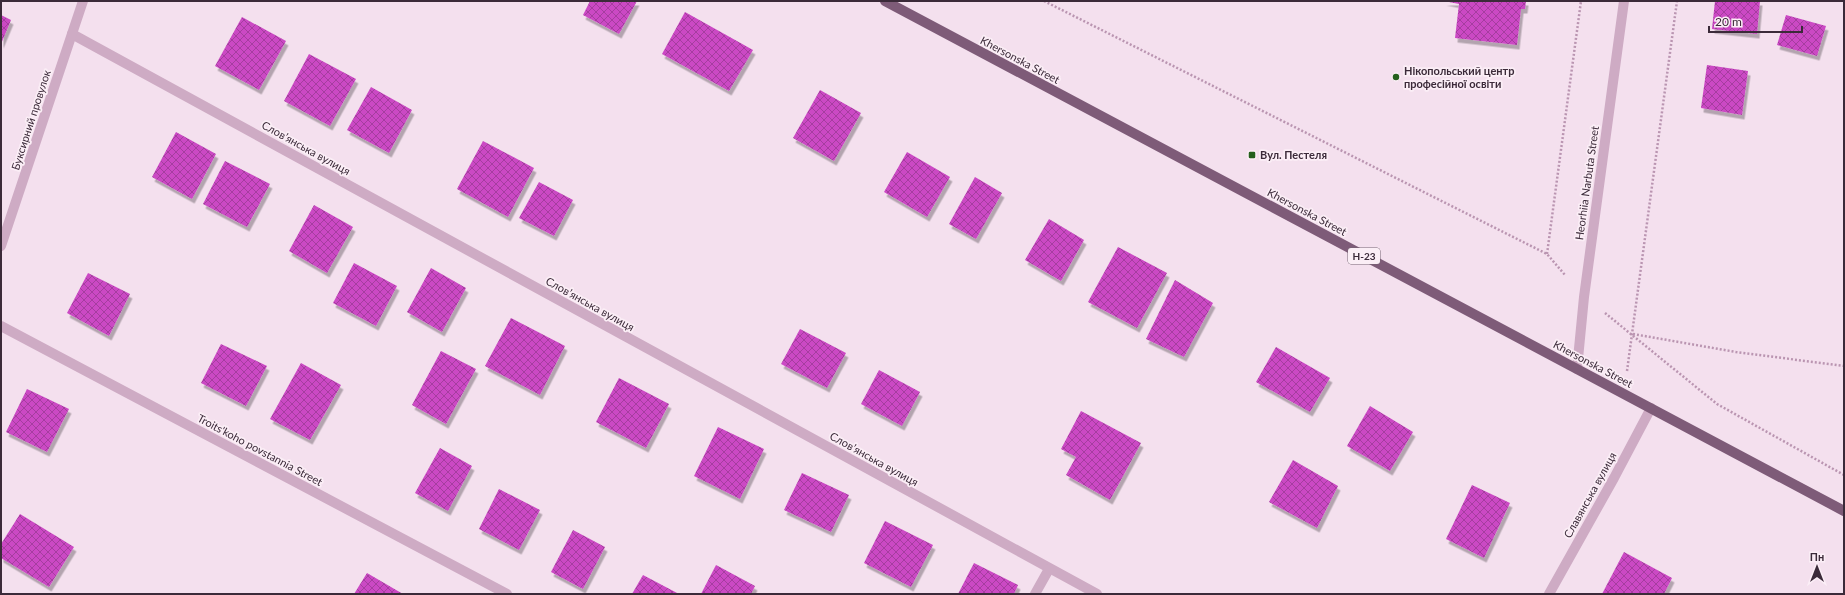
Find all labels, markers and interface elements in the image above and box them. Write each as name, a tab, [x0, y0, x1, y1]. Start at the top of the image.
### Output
scale bar	[1709, 8, 1802, 34]
text: 20 m	[1715, 14, 1742, 29]
street label: Khersonska Street	[978, 33, 1062, 86]
place label: Нікопольський центр професійної освіти	[1404, 64, 1515, 90]
street label: Буксирний провулок	[8, 68, 53, 172]
marker: Нікопольський центр професійної освіти	[1391, 72, 1401, 82]
street label: Словʼянська вулиця	[260, 118, 353, 177]
street label: Heorhiia Narbuta Street	[1572, 125, 1601, 241]
place label: Вул. Пестеля	[1260, 148, 1327, 161]
marker: Вул. Пестеля	[1247, 150, 1257, 160]
street label: Khersonska Street	[1265, 185, 1349, 238]
road number: Н-23	[1348, 248, 1380, 264]
street label: Словʼянська вулиця	[544, 274, 637, 333]
street label: Khersonska Street	[1551, 337, 1635, 390]
street label: Troits'koho povstannia Street	[195, 411, 325, 488]
street label: Словʼянська вулиця	[828, 429, 921, 488]
street label: Славянська вулиця	[1561, 450, 1619, 540]
north arrow	[1797, 547, 1837, 587]
text: Пн	[1810, 550, 1824, 563]

